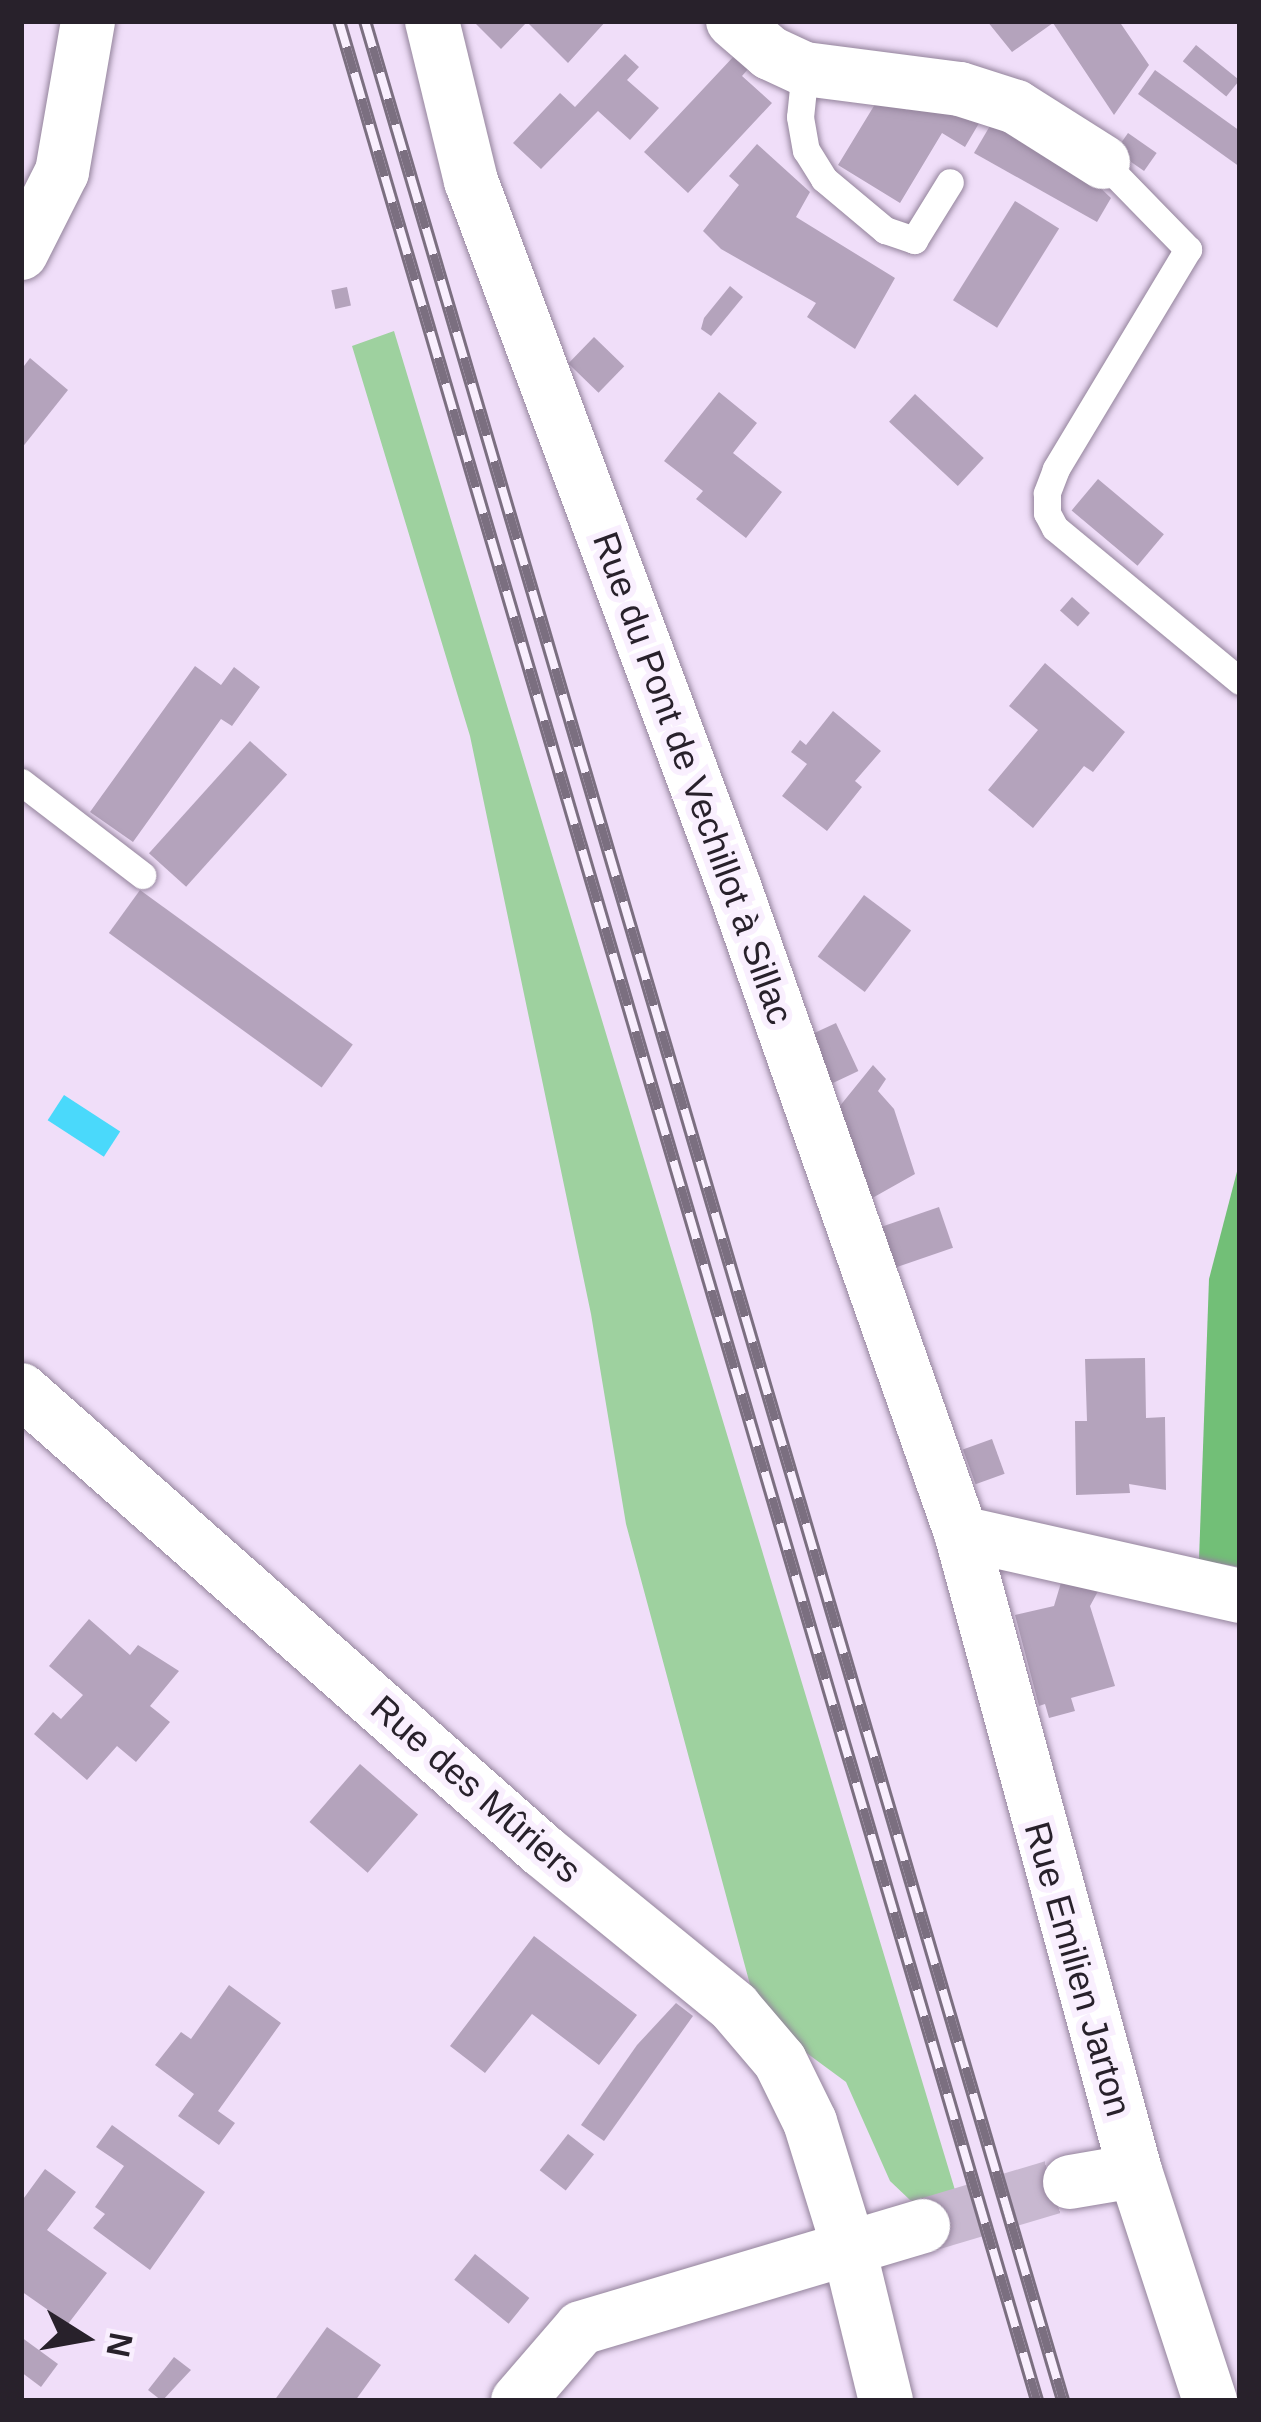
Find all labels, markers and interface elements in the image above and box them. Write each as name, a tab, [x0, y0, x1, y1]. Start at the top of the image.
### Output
street label: Rue du Pont de Vechillot à Sillac	[584, 526, 802, 1030]
street label: Rue des Mûriers	[362, 1686, 590, 1892]
street label: Rue Emilien Jarton	[1015, 1817, 1141, 2121]
north arrow	[24, 2278, 144, 2398]
text: N	[99, 2330, 140, 2360]

